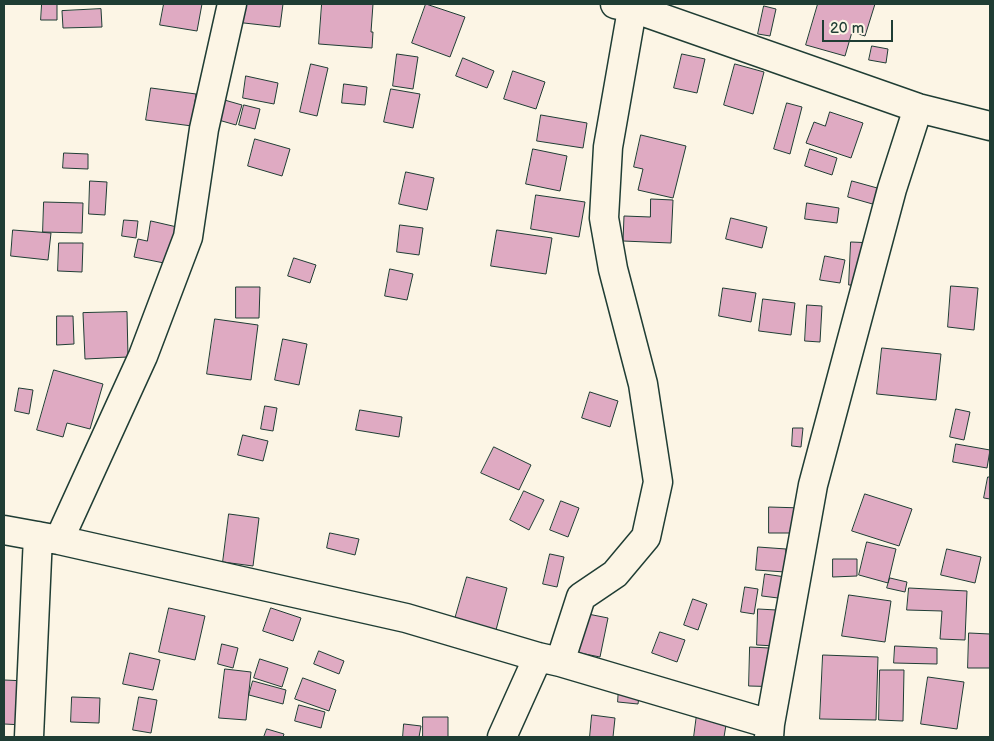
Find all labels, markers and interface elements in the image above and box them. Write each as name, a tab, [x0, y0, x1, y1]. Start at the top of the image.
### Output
scale bar	[824, 10, 895, 42]
text: 20 m	[830, 19, 864, 38]

